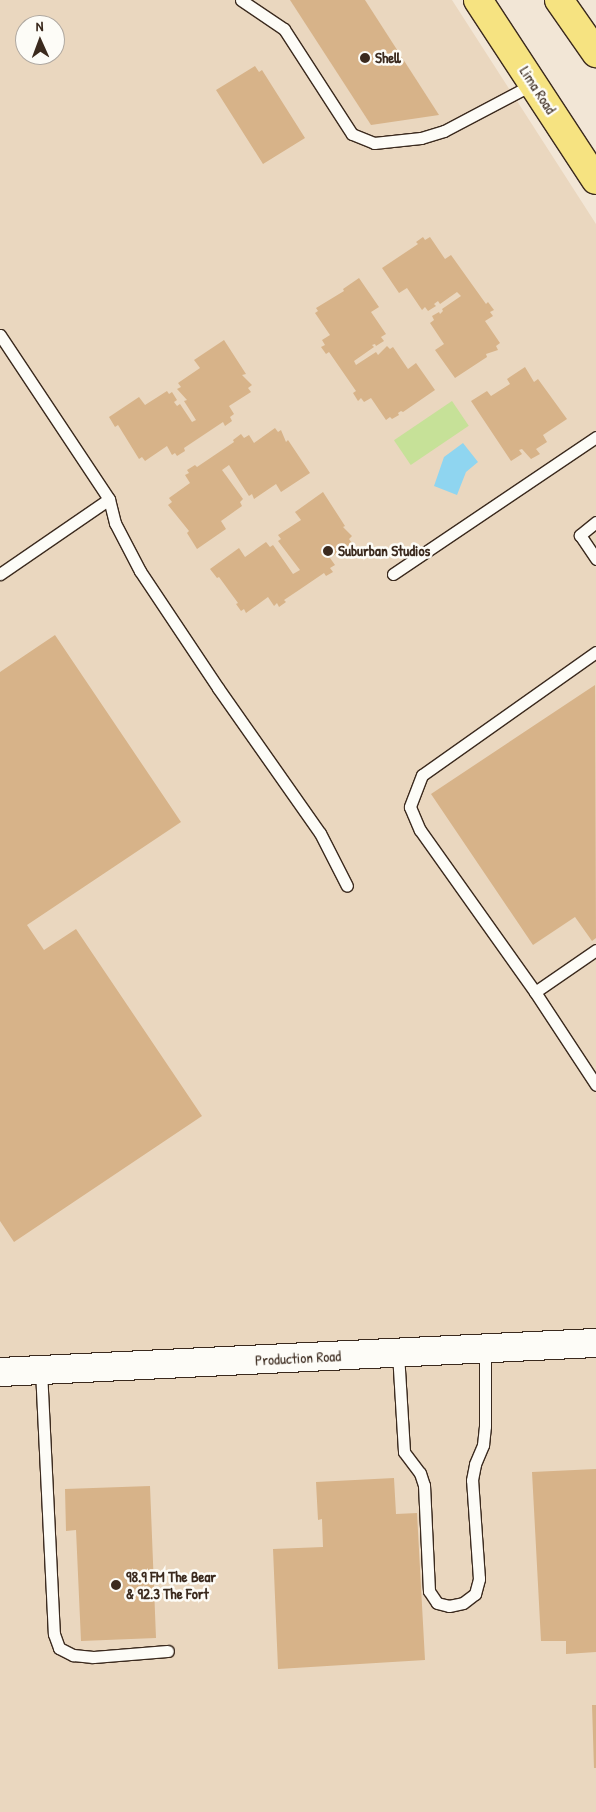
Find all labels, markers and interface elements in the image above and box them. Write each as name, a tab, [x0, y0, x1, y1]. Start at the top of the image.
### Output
north arrow	[15, 15, 65, 65]
text: N	[35, 16, 44, 35]
place label: Shell	[375, 49, 401, 67]
marker: Shell	[359, 52, 371, 64]
street label: Lima Road	[516, 63, 560, 117]
place label: Suburban Studios	[338, 542, 430, 560]
marker: Suburban Studios	[322, 545, 334, 557]
street label: Production Road	[255, 1347, 341, 1369]
place label: 98.9 FM The Bear & 92.3 The Fort	[126, 1567, 216, 1602]
marker: 98.9 FM The Bear & 92.3 The Fort	[110, 1579, 122, 1591]

